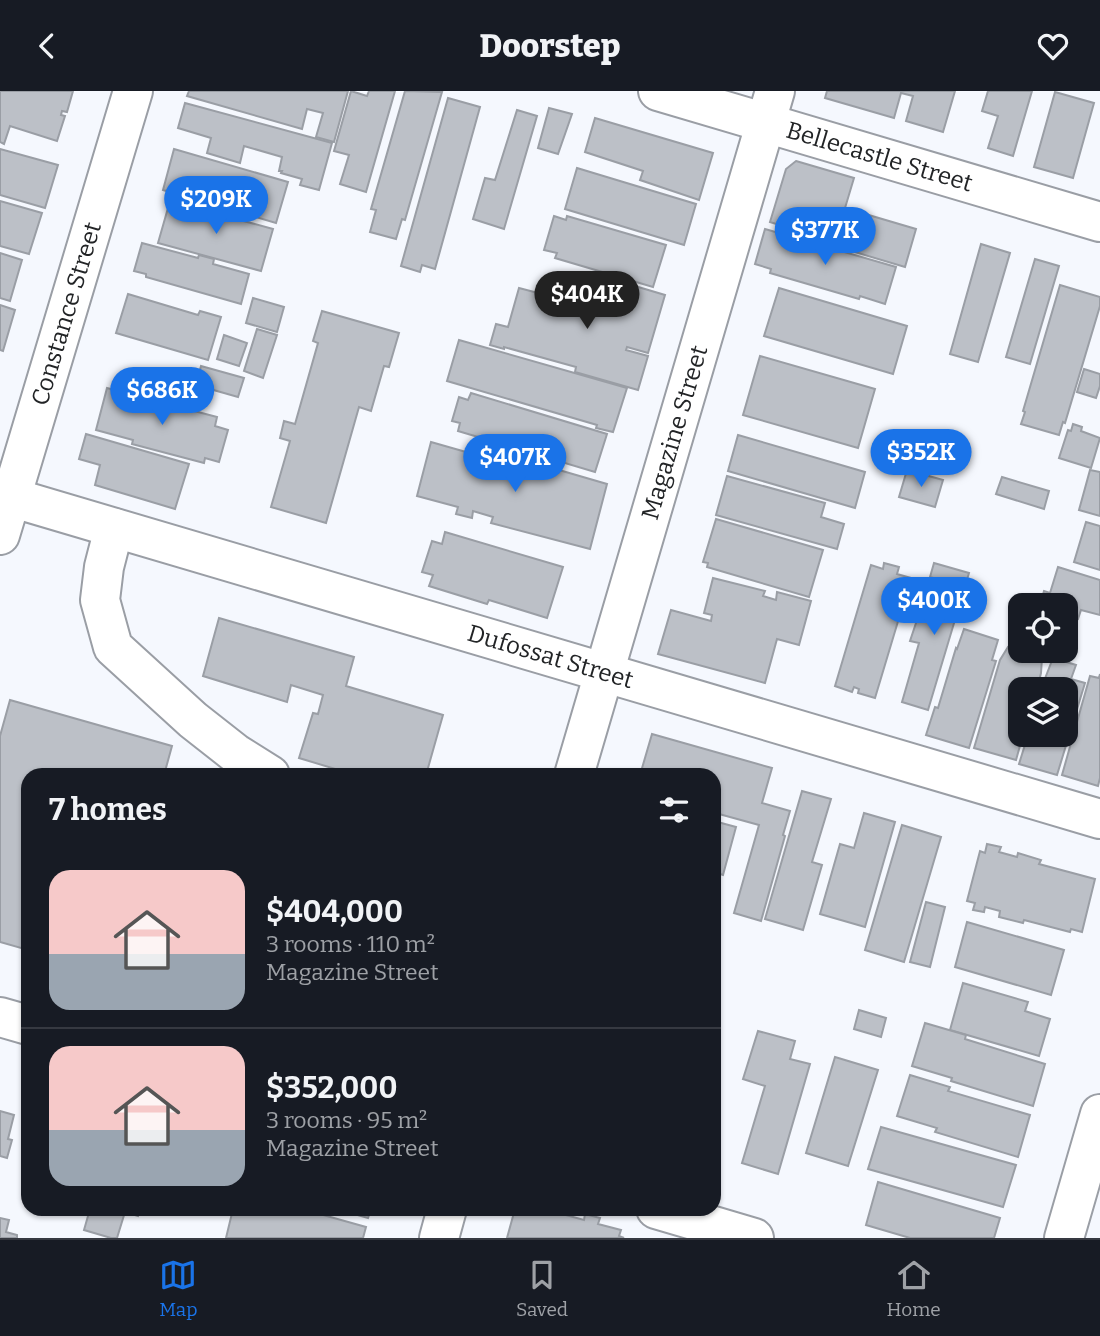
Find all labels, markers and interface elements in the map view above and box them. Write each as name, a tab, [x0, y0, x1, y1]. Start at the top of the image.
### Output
icon: back	[28, 27, 66, 65]
text: Doorstep	[480, 27, 620, 65]
icon: heart	[1034, 27, 1072, 65]
street label: Bellecastle Street	[783, 116, 976, 198]
pin: $209K	[167, 177, 265, 236]
text: $209K	[180, 185, 252, 213]
pin: $377K	[776, 207, 874, 267]
text: $377K	[791, 216, 859, 244]
street label: Constance Street	[26, 219, 107, 409]
pin: $404K	[538, 271, 636, 331]
text: $404K	[550, 280, 624, 308]
street label: Magazine Street	[636, 342, 714, 523]
pin: $686K	[113, 367, 211, 427]
text: $686K	[126, 376, 198, 404]
pin: $352K	[872, 429, 970, 489]
pin: $407K	[466, 435, 564, 494]
text: $352K	[887, 438, 955, 466]
text: $407K	[479, 443, 551, 471]
pin: $400K	[885, 577, 983, 637]
text: $400K	[897, 586, 971, 614]
map controls	[1008, 593, 1078, 747]
button: locate	[1008, 593, 1078, 663]
street label: Dufossat Street	[464, 619, 637, 694]
button: layers	[1008, 677, 1078, 747]
icon: filters	[655, 791, 693, 829]
text: 7 homes	[49, 792, 167, 828]
text: $404,000	[266, 894, 403, 930]
icon: home	[105, 898, 189, 982]
text: 3 rooms · 110 m²	[266, 930, 435, 958]
text: Magazine Street	[266, 958, 438, 986]
text: $352,000	[266, 1070, 397, 1106]
icon: home	[105, 1074, 189, 1158]
text: 3 rooms · 95 m²	[266, 1106, 427, 1134]
text: Magazine Street	[266, 1134, 438, 1162]
tab: Map	[159, 1256, 198, 1321]
tab: Saved	[516, 1256, 568, 1321]
tab: Home	[887, 1256, 941, 1321]

